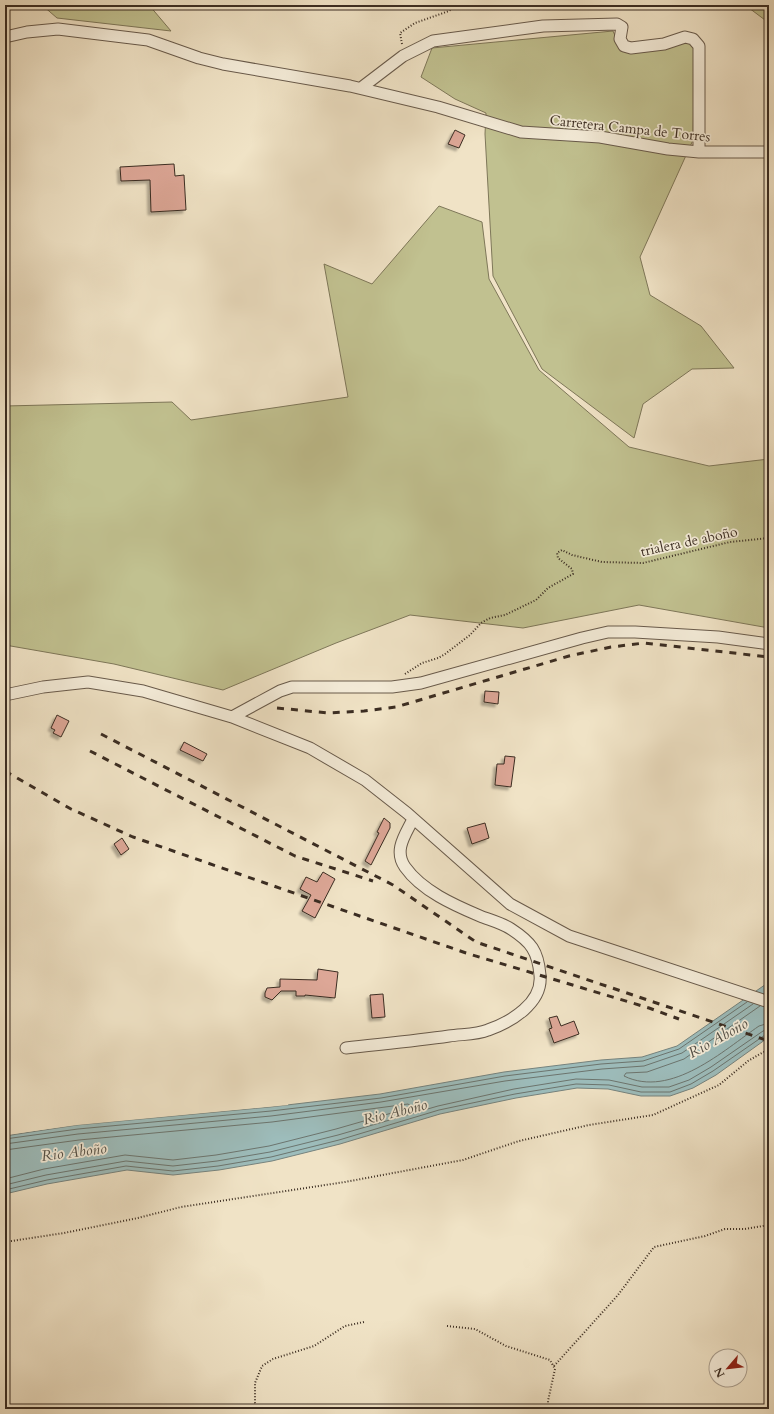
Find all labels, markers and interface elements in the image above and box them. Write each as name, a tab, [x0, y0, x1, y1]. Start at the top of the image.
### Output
street label: Carretera Campa de Torres	[549, 111, 712, 146]
street label: trialera de aboño	[639, 522, 740, 561]
water label: Rio Aboño	[684, 1013, 752, 1063]
water label: Rio Aboño	[361, 1094, 429, 1130]
water label: Rio Aboño	[40, 1138, 108, 1166]
north arrow	[708, 1348, 748, 1388]
text: N	[711, 1364, 728, 1380]

